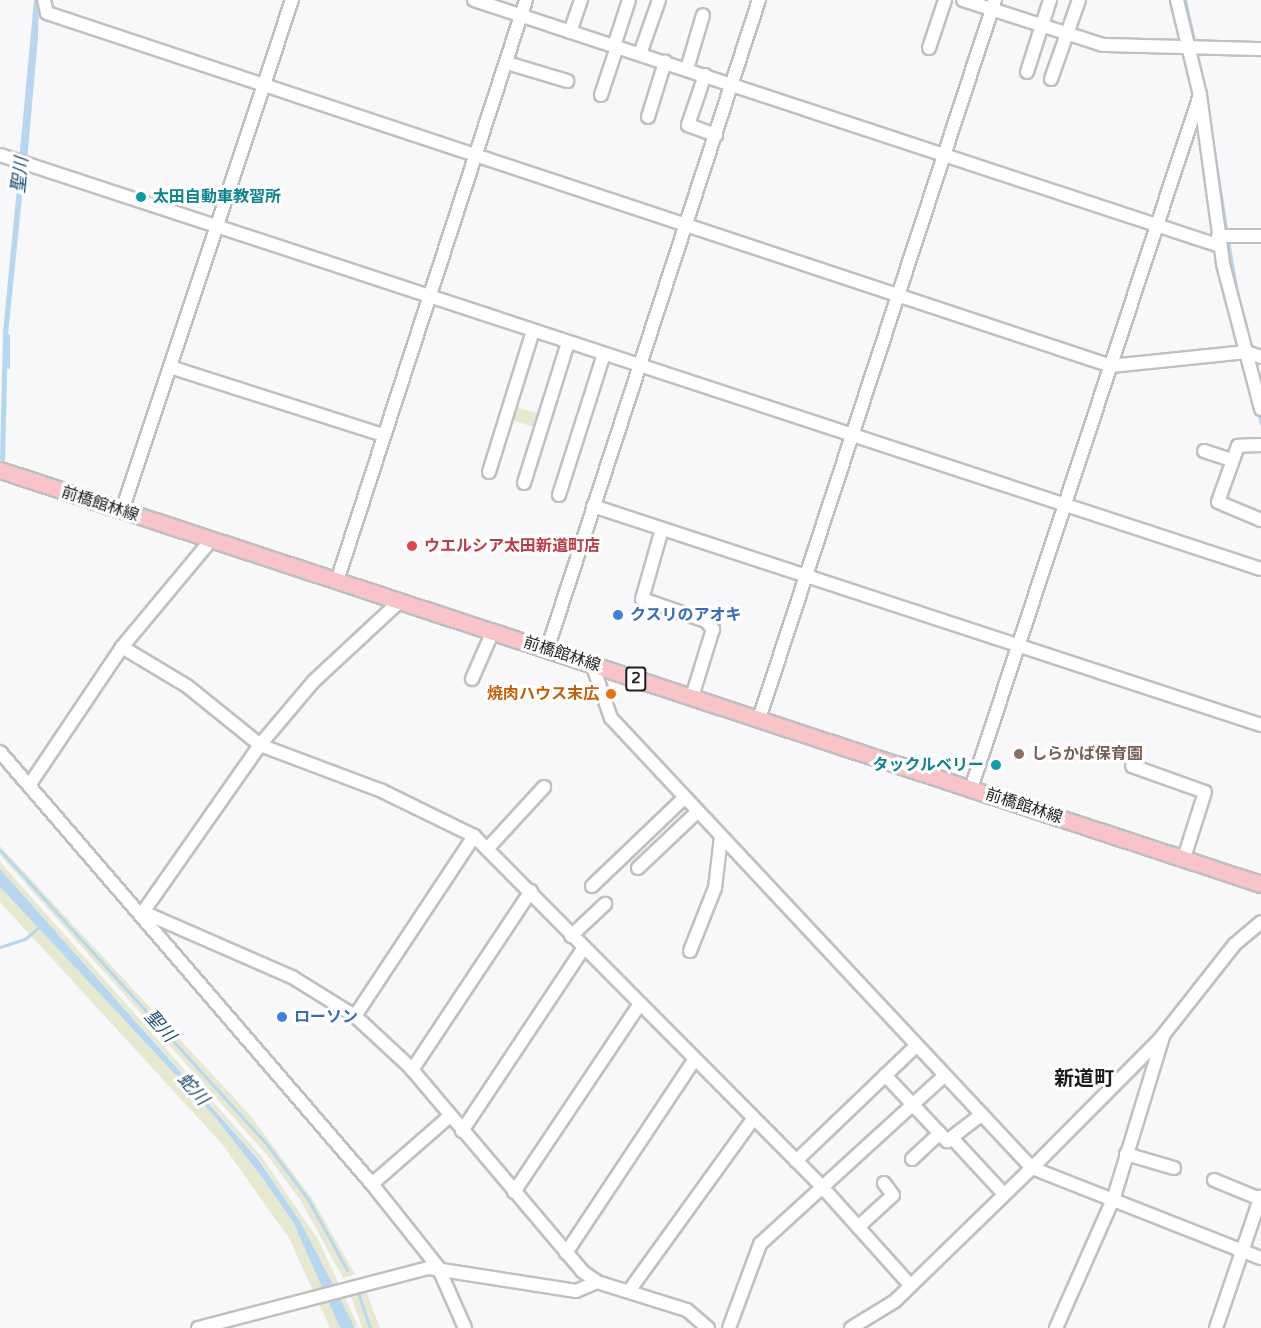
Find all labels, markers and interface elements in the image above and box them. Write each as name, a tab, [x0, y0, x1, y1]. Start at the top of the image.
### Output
water label: 聖川	[7, 156, 33, 194]
place label: 太田自動車教習所	[153, 187, 281, 207]
marker: 太田自動車教習所	[134, 190, 148, 204]
street label: 前橋館林線	[59, 483, 141, 525]
place label: ウエルシア太田新道町店	[424, 536, 600, 556]
marker: ウエルシア太田新道町店	[405, 539, 419, 553]
place label: クスリのアオキ	[630, 605, 742, 625]
marker: クスリのアオキ	[611, 608, 625, 622]
street label: 前橋館林線	[521, 633, 603, 675]
road number: 2	[624, 667, 648, 691]
place label: 焼肉ハウス末広	[487, 684, 599, 704]
marker: 焼肉ハウス末広	[604, 687, 618, 701]
place label: しらかば保育園	[1031, 744, 1143, 764]
marker: しらかば保育園	[1012, 747, 1026, 761]
place label: タックルベリー	[872, 755, 984, 775]
marker: タックルベリー	[989, 758, 1003, 772]
street label: 前橋館林線	[983, 785, 1065, 827]
water label: 聖川	[140, 1005, 180, 1047]
place label: ローソン	[294, 1007, 358, 1027]
marker: ローソン	[275, 1010, 289, 1024]
district label: 新道町	[1054, 1067, 1114, 1091]
water label: 蛇川	[173, 1068, 213, 1110]

